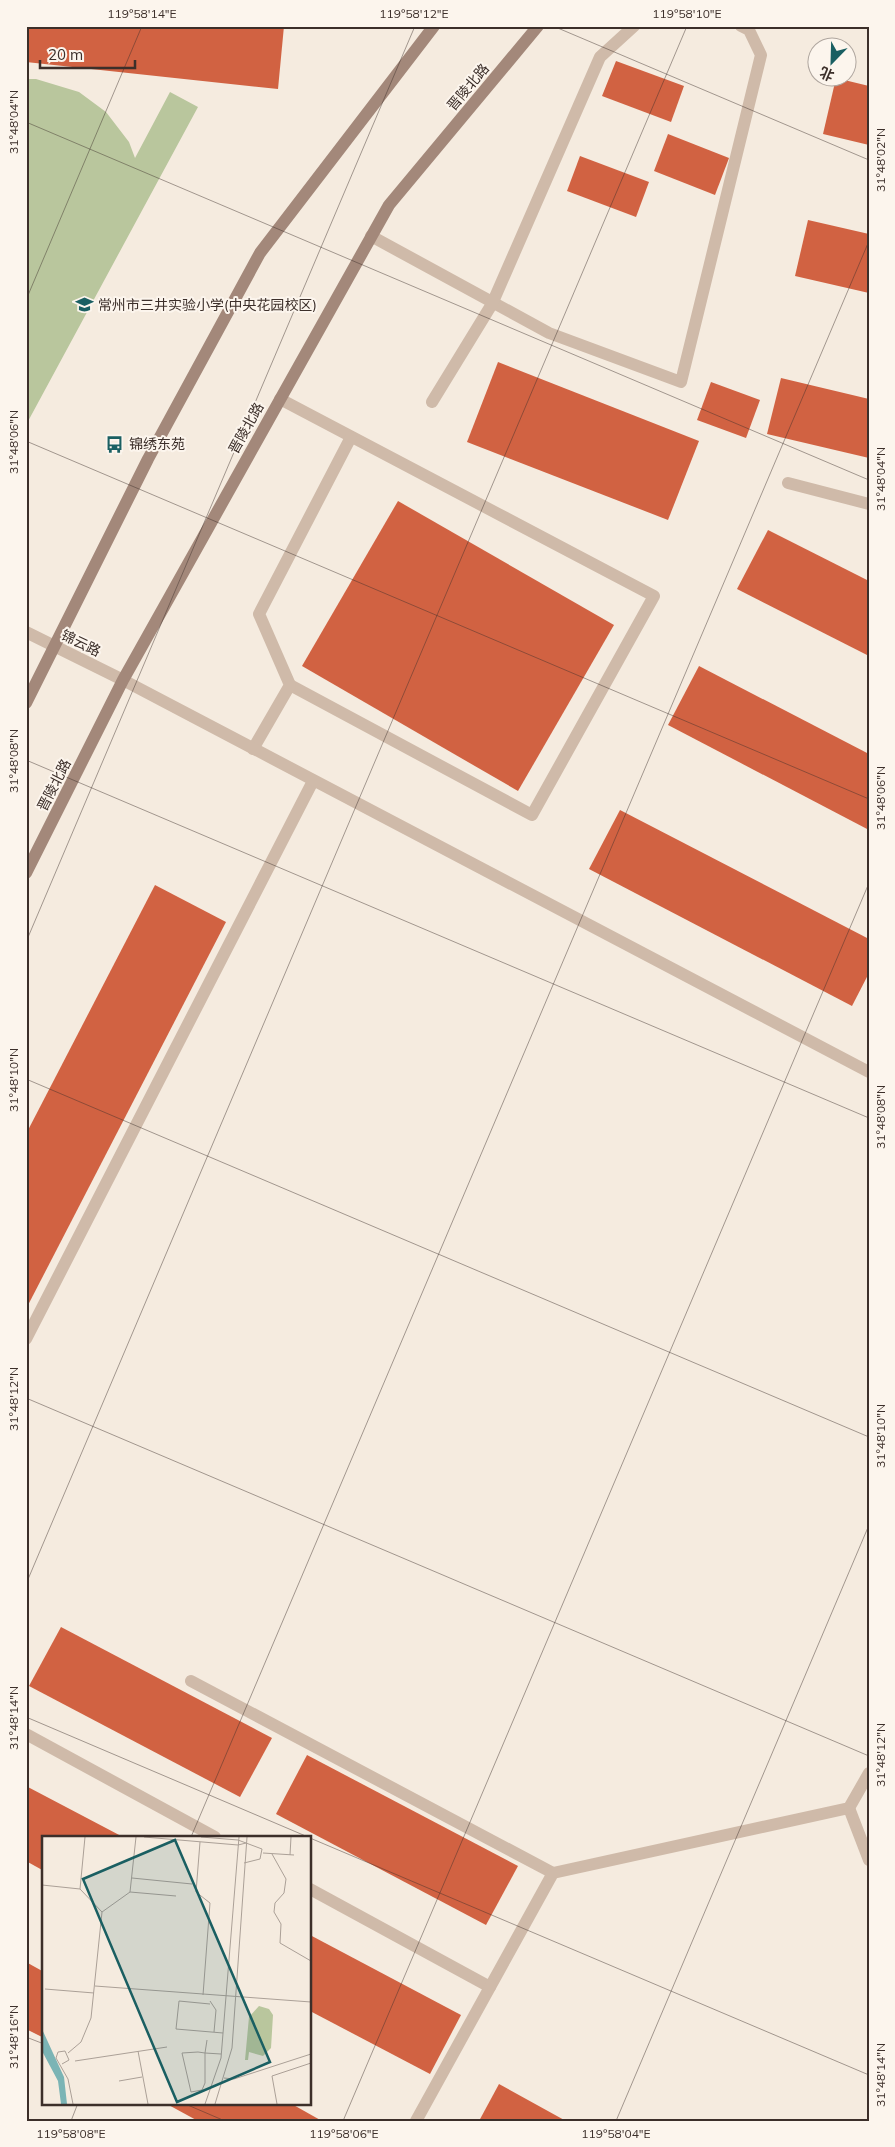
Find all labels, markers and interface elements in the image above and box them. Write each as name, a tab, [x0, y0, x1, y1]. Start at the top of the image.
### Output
text: 119°58'14"E	[107, 6, 177, 21]
text: 119°58'12"E	[379, 6, 449, 21]
text: 119°58'10"E	[652, 6, 722, 21]
scale bar	[40, 38, 135, 70]
north arrow	[808, 38, 858, 88]
text: 20 m	[48, 45, 83, 64]
street label: 晋陵北路	[443, 60, 493, 114]
text: 北	[817, 63, 837, 85]
text: 31°48'04"N	[6, 90, 21, 154]
text: 31°48'02"N	[873, 128, 888, 192]
school or university icon: 常州市三井实验小学(中央花园校区)	[74, 295, 94, 315]
place label: 常州市三井实验小学(中央花园校区)	[98, 296, 317, 314]
street label: 晋陵北路	[225, 399, 267, 457]
text: 31°48'06"N	[6, 410, 21, 474]
bus stop icon: 锦绣东苑	[105, 434, 125, 454]
place label: 锦绣东苑	[129, 435, 185, 453]
text: 31°48'04"N	[873, 447, 888, 511]
street label: 锦云路	[58, 626, 104, 660]
text: 31°48'08"N	[6, 729, 21, 793]
street label: 晋陵北路	[33, 756, 75, 814]
text: 31°48'06"N	[873, 766, 888, 830]
text: 31°48'10"N	[6, 1048, 21, 1112]
text: 31°48'08"N	[873, 1085, 888, 1149]
text: 31°48'12"N	[6, 1367, 21, 1431]
text: 31°48'10"N	[873, 1404, 888, 1468]
text: 31°48'14"N	[6, 1686, 21, 1750]
text: 31°48'12"N	[873, 1723, 888, 1787]
inset map	[42, 1836, 311, 2104]
text: 31°48'16"N	[6, 2005, 21, 2069]
text: 31°48'14"N	[873, 2043, 888, 2107]
text: 119°58'08"E	[36, 2126, 106, 2141]
text: 119°58'06"E	[309, 2126, 379, 2141]
text: 119°58'04"E	[581, 2126, 651, 2141]

